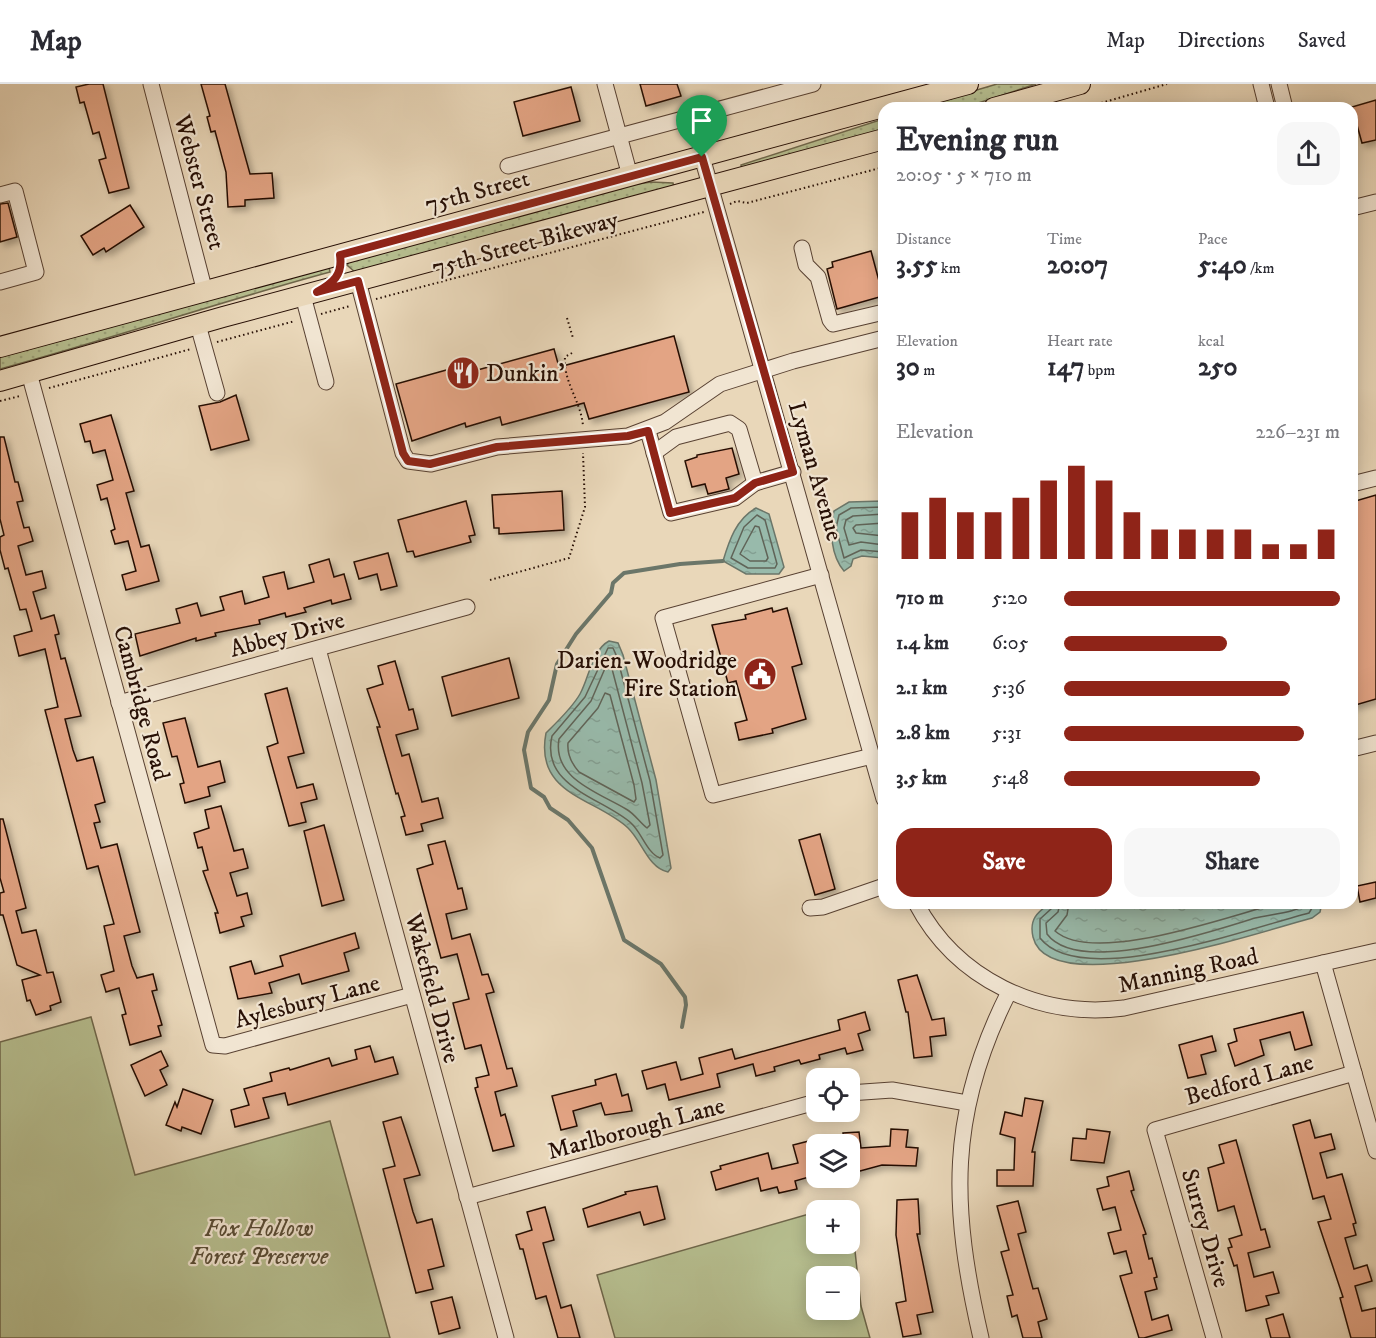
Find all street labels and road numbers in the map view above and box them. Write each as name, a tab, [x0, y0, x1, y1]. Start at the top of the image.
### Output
street label: Webster Street	[166, 111, 232, 253]
street label: 75th Street	[422, 164, 533, 220]
street label: 75th Street Bikeway	[429, 205, 622, 283]
street label: Lyman Avenue	[781, 398, 849, 544]
street label: Abbey Drive	[227, 605, 348, 665]
street label: Cambridge Road	[106, 623, 176, 784]
street label: Wakefield Drive	[397, 909, 466, 1066]
street label: Manning Road	[1115, 941, 1261, 1000]
street label: Aylesbury Lane	[231, 968, 383, 1036]
street label: Bedford Lane	[1182, 1047, 1317, 1113]
street label: Marlborough Lane	[544, 1091, 728, 1167]
street label: Surrey Drive	[1174, 1166, 1236, 1291]

